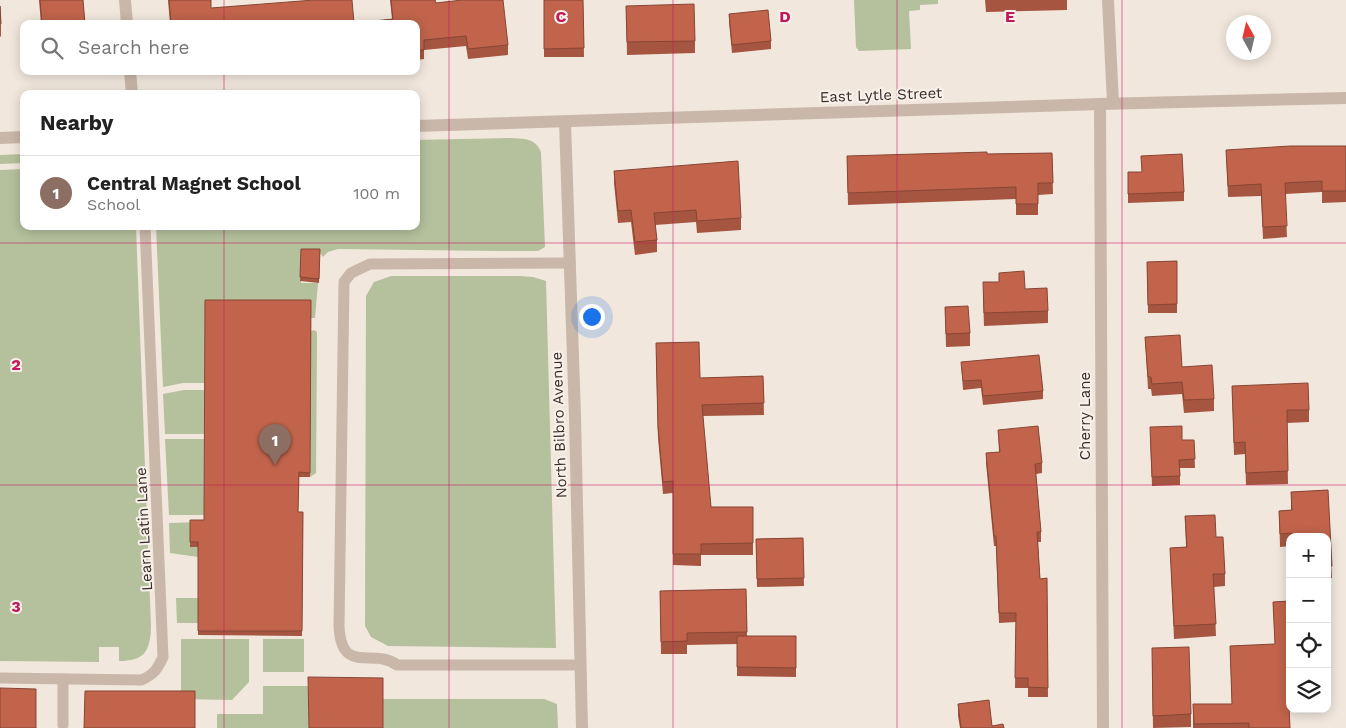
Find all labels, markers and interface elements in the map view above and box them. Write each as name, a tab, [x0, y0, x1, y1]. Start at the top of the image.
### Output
text: C	[556, 7, 567, 26]
text: D	[779, 7, 791, 26]
text: E	[1005, 7, 1015, 26]
north arrow	[1226, 15, 1271, 60]
search box	[20, 20, 420, 75]
icon: search	[38, 34, 66, 62]
text: Search here	[78, 36, 189, 59]
street label: East Lytle Street	[819, 84, 943, 106]
text: Nearby	[40, 110, 113, 135]
text: Central Magnet School	[87, 172, 301, 195]
text: 1	[53, 184, 59, 203]
text: 100 m	[353, 184, 400, 203]
text: School	[87, 195, 140, 214]
your location	[579, 304, 605, 330]
street label: North Bilbro Avenue	[547, 351, 571, 499]
text: 2	[11, 355, 21, 374]
street label: Cherry Lane	[1076, 372, 1094, 460]
pin: 1	[259, 424, 291, 465]
street label: Learn Latin Lane	[132, 467, 156, 591]
map controls	[1286, 533, 1331, 713]
button: +	[1286, 533, 1331, 578]
button: −	[1286, 578, 1331, 623]
text: 3	[11, 597, 21, 616]
button: locate	[1286, 623, 1331, 668]
button: layers	[1286, 668, 1331, 713]

